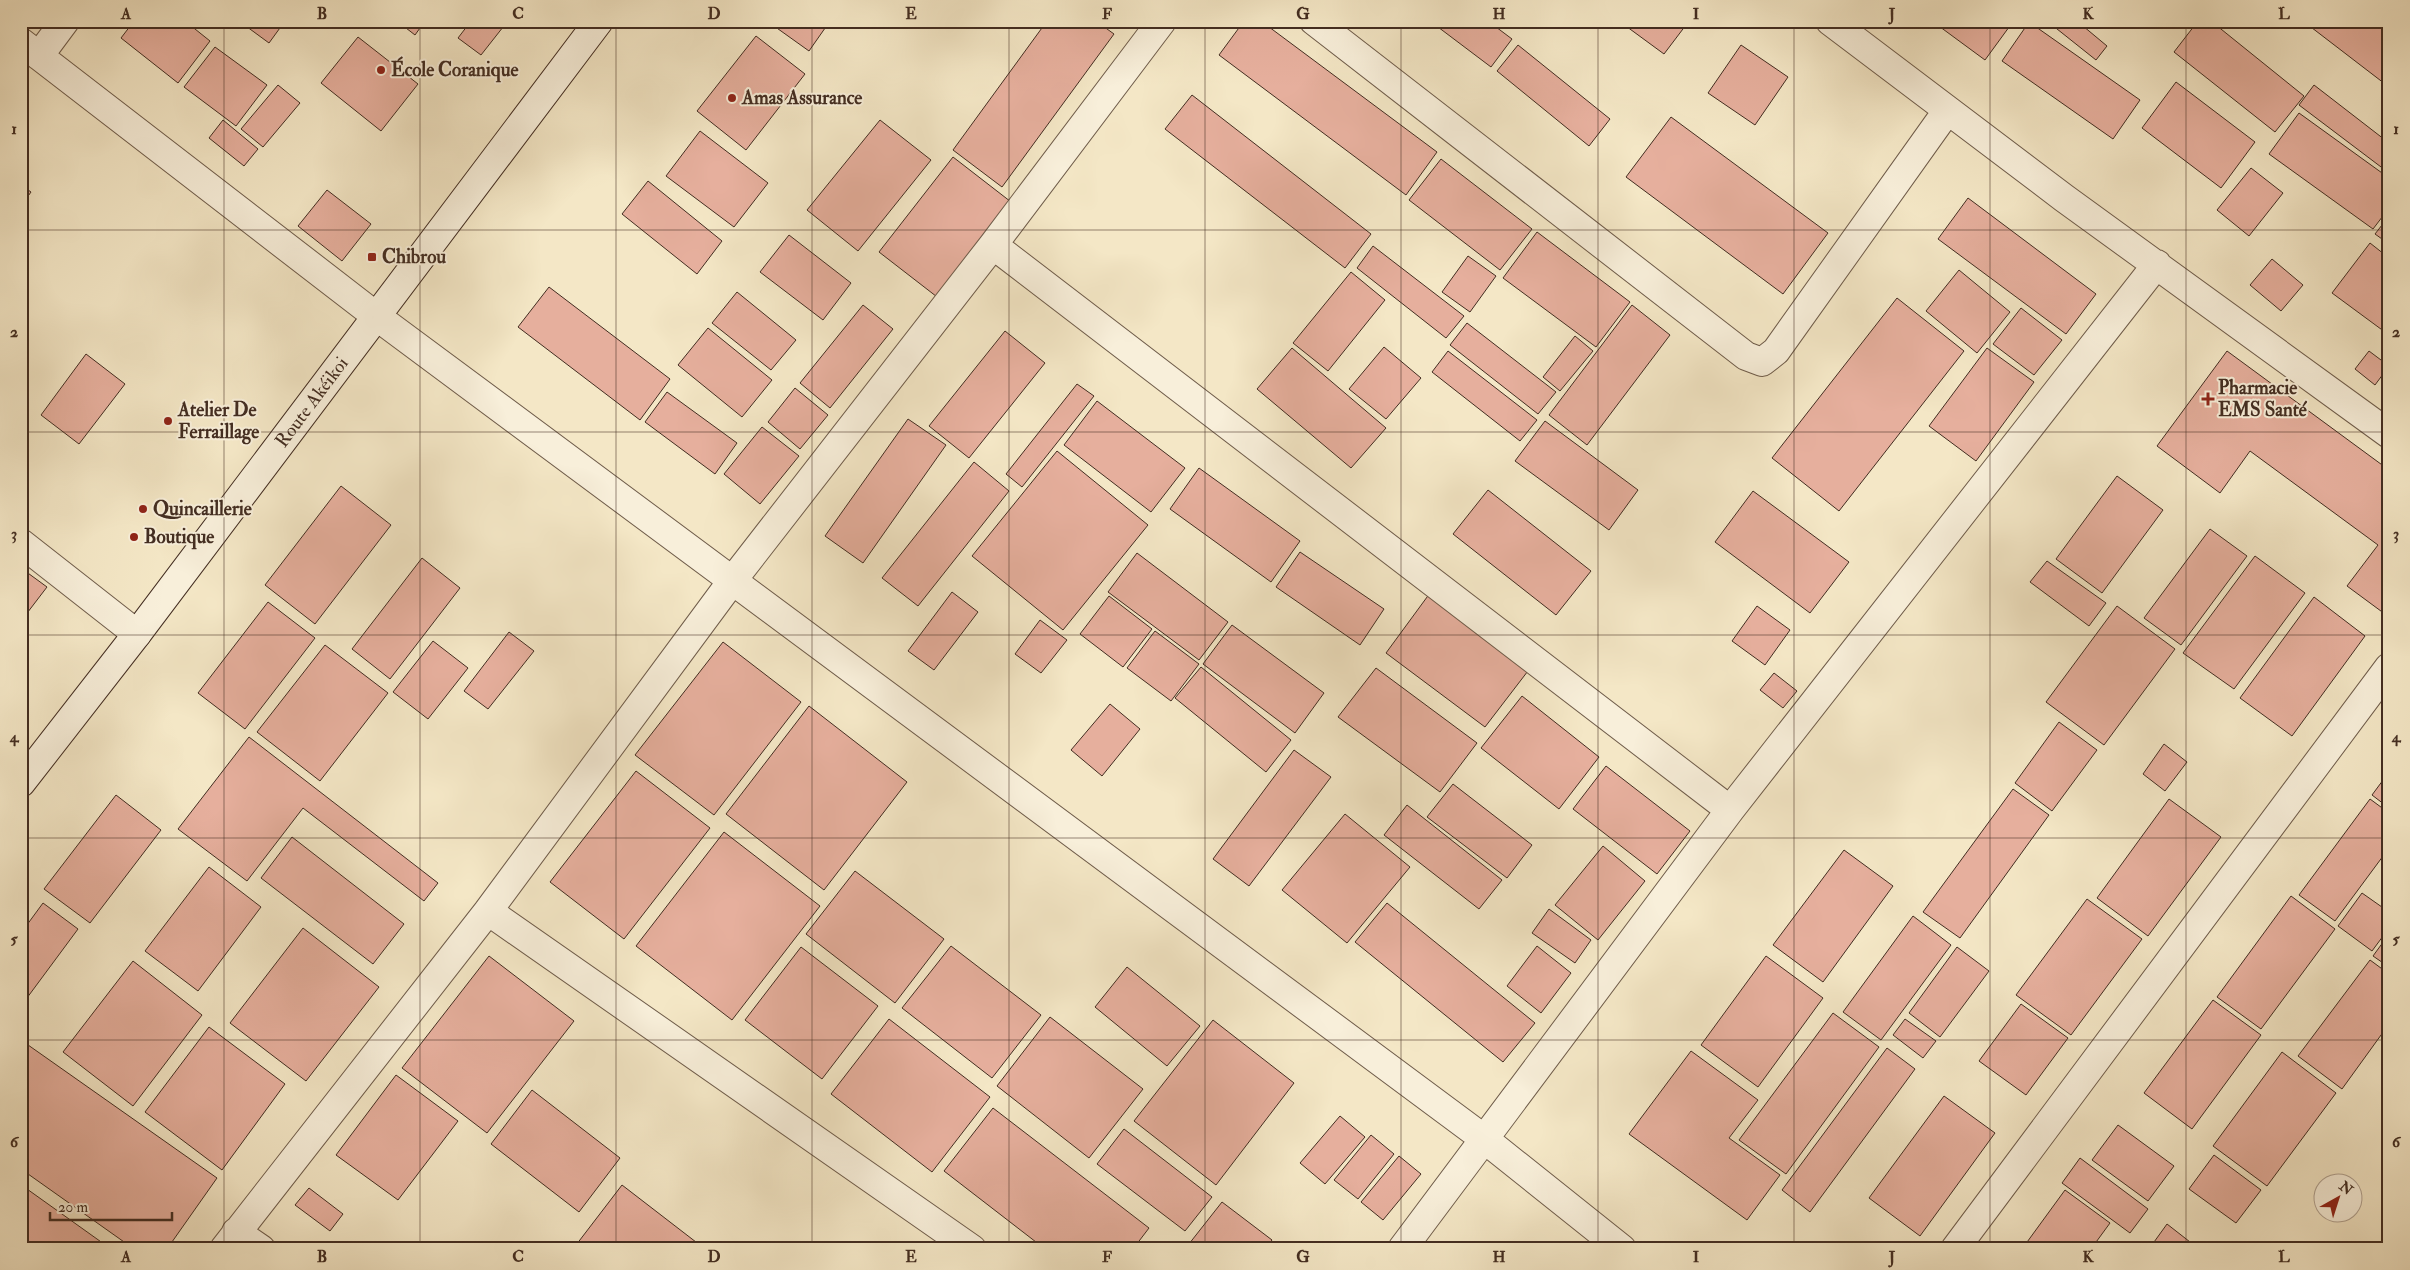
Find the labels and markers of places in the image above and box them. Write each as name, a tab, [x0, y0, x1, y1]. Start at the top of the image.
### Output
place label: École Coranique	[391, 56, 519, 83]
marker: École Coranique	[375, 64, 387, 76]
place label: Amas Assurance	[741, 86, 862, 110]
marker: Amas Assurance	[726, 92, 738, 104]
place label: Chibrou	[382, 245, 446, 269]
marker: Chibrou	[366, 251, 378, 263]
place label: Pharmacie EMS Santé	[2218, 376, 2308, 422]
marker: Pharmacie EMS Santé	[2202, 393, 2214, 405]
place label: Atelier De Ferraillage	[177, 398, 259, 445]
marker: Atelier De Ferraillage	[162, 415, 174, 427]
place label: Quincaillerie	[153, 497, 252, 521]
marker: Quincaillerie	[137, 503, 149, 515]
place label: Boutique	[144, 525, 214, 550]
marker: Boutique	[128, 531, 140, 543]

